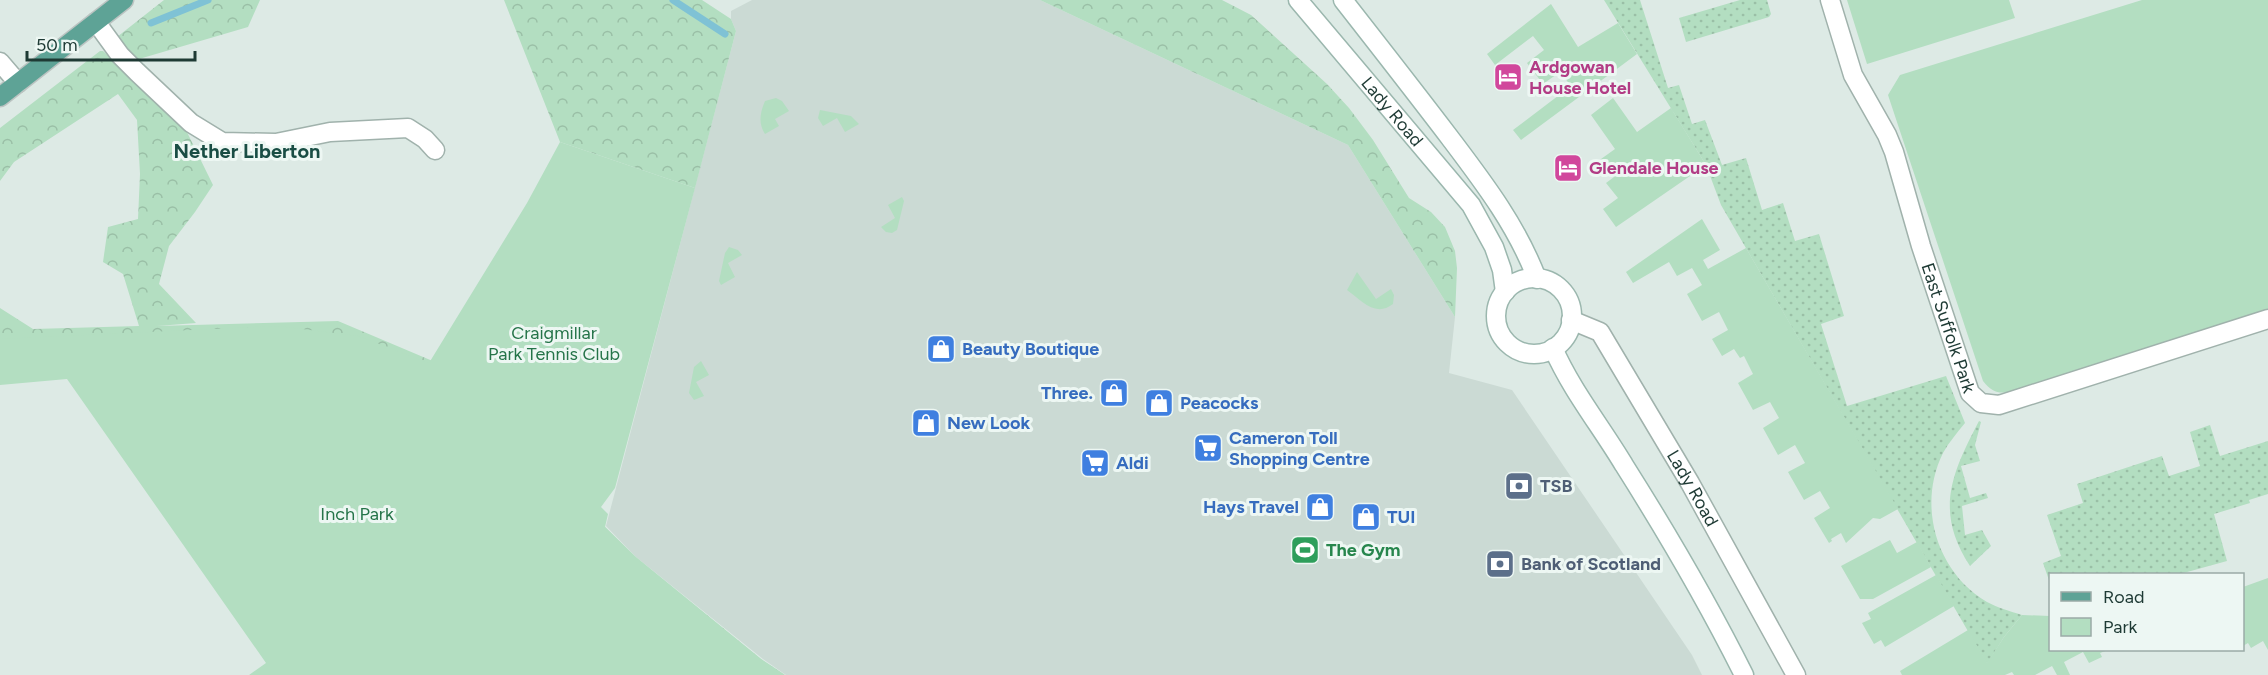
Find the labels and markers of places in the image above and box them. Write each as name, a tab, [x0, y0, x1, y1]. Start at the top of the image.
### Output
place label: Ardgowan House Hotel	[1529, 56, 1631, 99]
hotel icon: Ardgowan House Hotel	[1492, 61, 1524, 93]
hotel icon: Glendale House	[1552, 152, 1584, 184]
place label: Glendale House	[1589, 157, 1719, 179]
shop icon: Beauty Boutique	[925, 333, 957, 365]
place label: Beauty Boutique	[962, 338, 1099, 360]
shop icon: Three.	[1098, 377, 1130, 409]
place label: Three.	[1041, 382, 1093, 404]
shop icon: Peacocks	[1143, 387, 1175, 419]
place label: Peacocks	[1180, 392, 1259, 414]
shop icon: New Look	[910, 407, 942, 439]
place label: New Look	[947, 412, 1030, 434]
place label: Cameron Toll Shopping Centre	[1229, 427, 1370, 470]
supermarket icon: Cameron Toll Shopping Centre	[1192, 432, 1224, 464]
supermarket icon: Aldi	[1079, 447, 1111, 479]
place label: Aldi	[1116, 452, 1149, 474]
bank icon: TSB	[1503, 470, 1535, 502]
place label: TSB	[1540, 475, 1572, 497]
shop icon: Hays Travel	[1304, 491, 1336, 523]
place label: Hays Travel	[1203, 496, 1299, 518]
shop icon: TUI	[1350, 501, 1382, 533]
place label: TUI	[1387, 506, 1415, 528]
sports icon: The Gym	[1289, 534, 1321, 566]
place label: The Gym	[1326, 539, 1400, 561]
bank icon: Bank of Scotland	[1484, 548, 1516, 580]
place label: Bank of Scotland	[1521, 553, 1661, 575]

